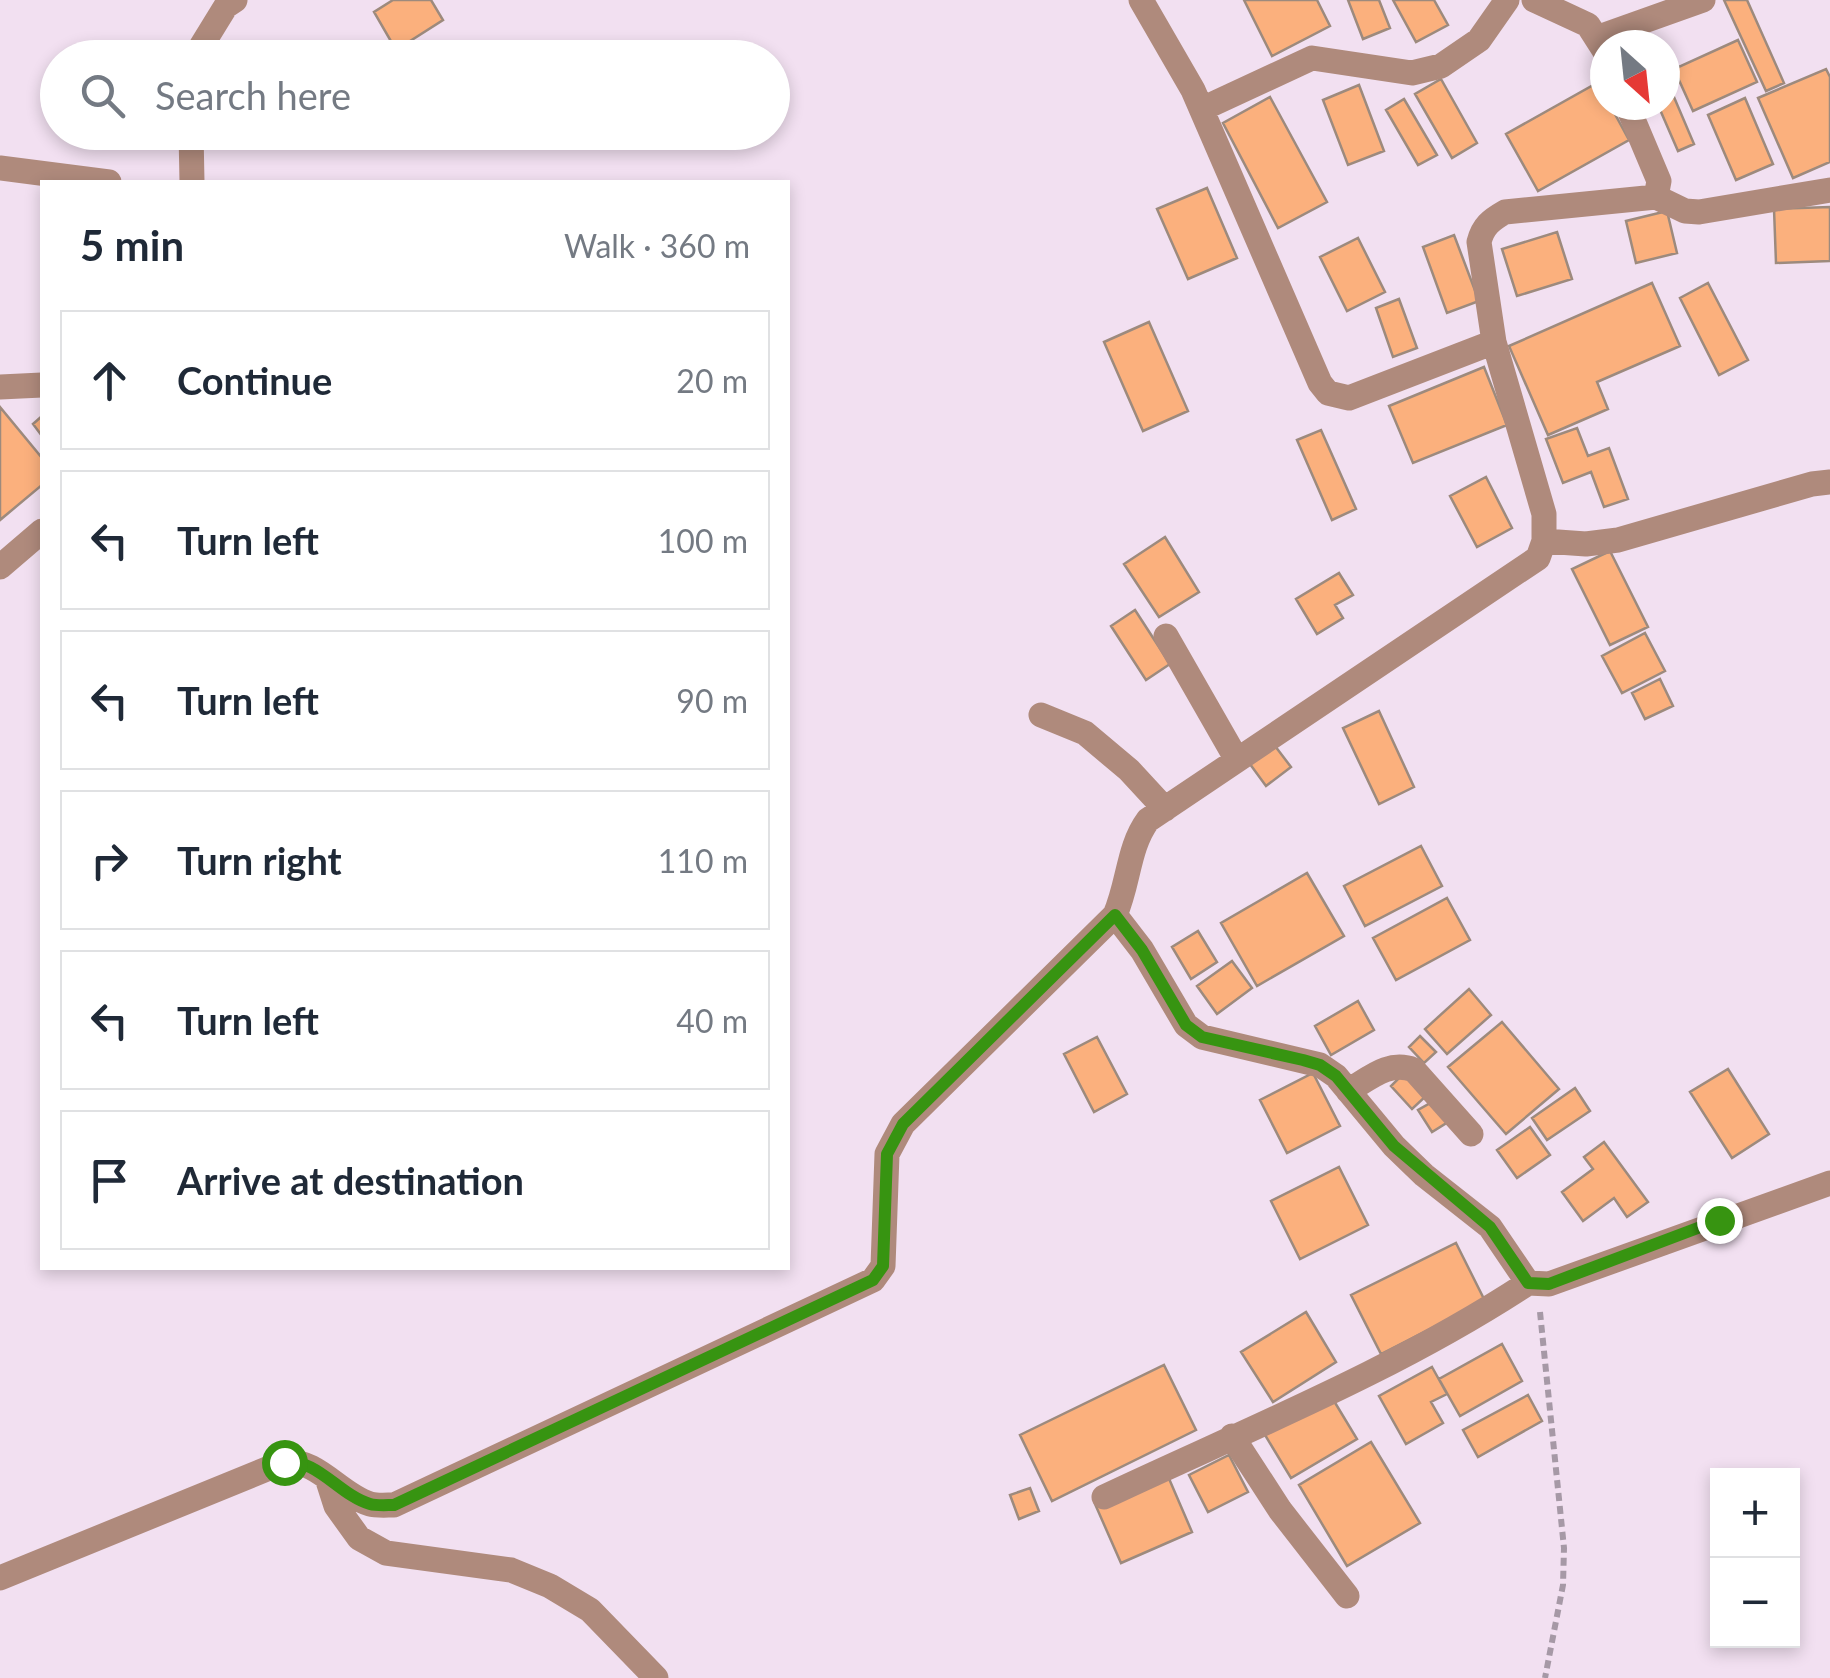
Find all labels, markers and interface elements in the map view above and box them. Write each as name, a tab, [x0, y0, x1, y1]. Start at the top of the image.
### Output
north arrow	[1590, 30, 1680, 120]
search box	[40, 40, 790, 150]
icon: search	[75, 68, 130, 123]
text: Search here	[155, 72, 351, 118]
text: 5 min	[80, 220, 184, 270]
text: Walk · 360 m	[564, 226, 750, 265]
icon: ahead	[82, 353, 137, 408]
text: Continue	[177, 357, 332, 403]
text: 20 m	[676, 361, 748, 400]
icon: left	[82, 513, 137, 568]
text: Turn left	[177, 517, 319, 563]
text: 100 m	[658, 521, 748, 560]
icon: left	[82, 673, 137, 728]
text: Turn left	[177, 677, 319, 723]
text: 90 m	[676, 681, 748, 720]
icon: right	[82, 833, 137, 888]
text: Turn right	[177, 837, 342, 883]
text: 110 m	[658, 841, 748, 880]
icon: left	[82, 993, 137, 1048]
text: Turn left	[177, 997, 319, 1043]
text: 40 m	[676, 1001, 748, 1040]
icon: arrive	[82, 1153, 137, 1208]
text: Arrive at destination	[177, 1157, 524, 1203]
route end	[1697, 1198, 1743, 1244]
route start	[262, 1440, 308, 1486]
map controls	[1710, 1468, 1800, 1648]
button: +	[1710, 1468, 1800, 1558]
button: −	[1710, 1558, 1800, 1648]

